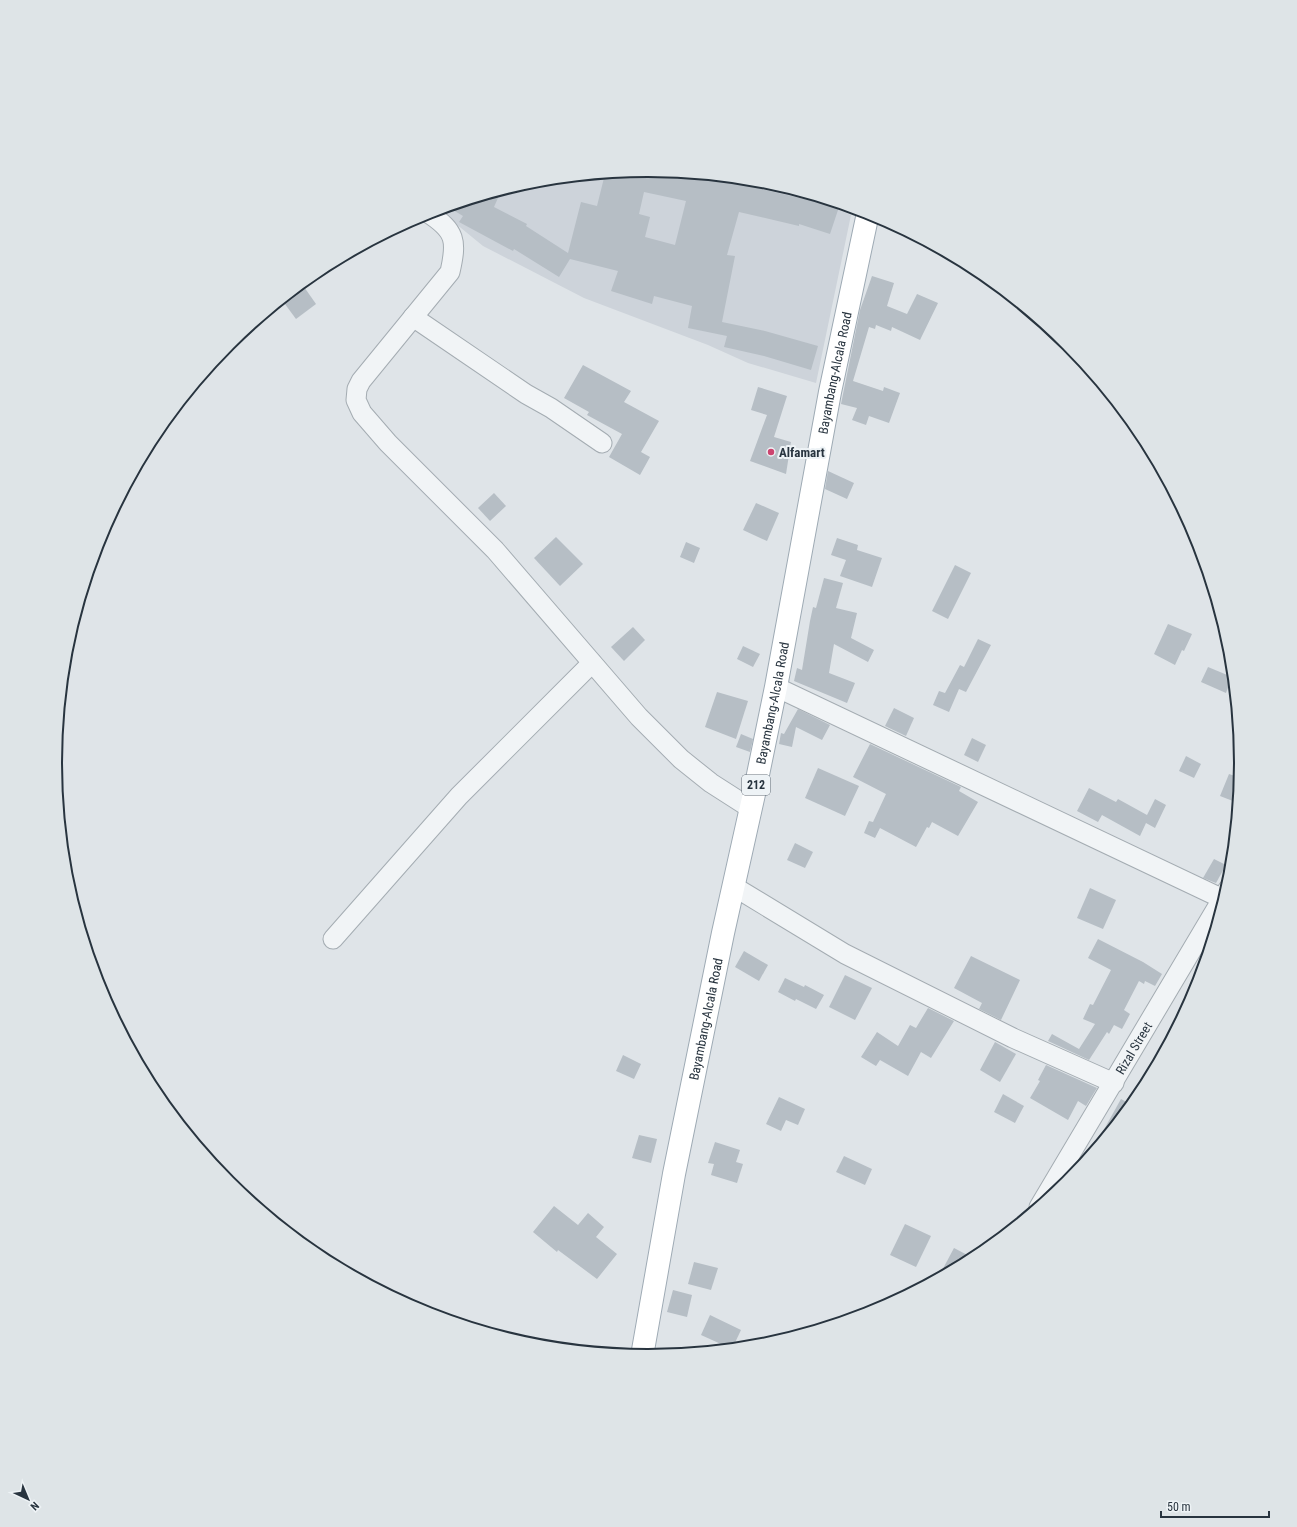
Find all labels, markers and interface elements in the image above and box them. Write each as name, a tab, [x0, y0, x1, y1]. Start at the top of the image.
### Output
street label: Bayambang-Alcala Road	[815, 310, 855, 435]
place label: Alfamart	[779, 445, 825, 460]
marker: Alfamart	[766, 447, 776, 457]
street label: Bayambang-Alcala Road	[753, 641, 792, 766]
road number: 212	[742, 775, 770, 795]
street label: Bayambang-Alcala Road	[686, 957, 726, 1081]
street label: Rizal Street	[1113, 1019, 1155, 1077]
north arrow	[8, 1479, 48, 1519]
scale bar	[1161, 1493, 1269, 1519]
text: N	[27, 1499, 42, 1513]
text: 50 m	[1167, 1500, 1191, 1514]

